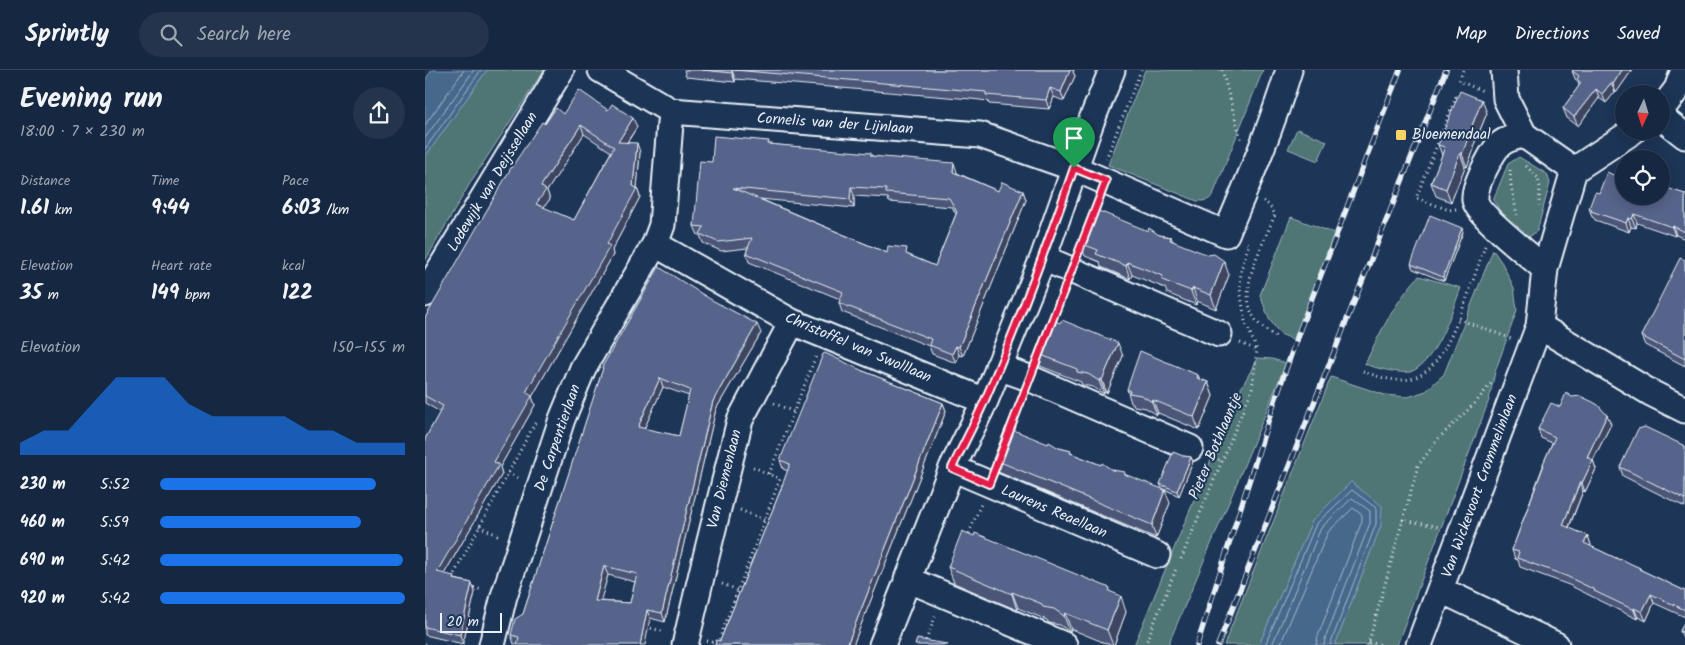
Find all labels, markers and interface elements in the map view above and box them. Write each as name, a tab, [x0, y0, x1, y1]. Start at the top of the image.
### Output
search box	[139, 12, 489, 57]
text: Sprintly	[25, 15, 109, 54]
text: Search here	[197, 20, 291, 50]
text: Map	[1455, 20, 1487, 49]
text: Directions	[1515, 20, 1589, 49]
text: Saved	[1617, 20, 1660, 49]
icon: search	[157, 21, 185, 49]
text: Evening run	[20, 77, 163, 122]
north arrow	[1615, 85, 1670, 140]
map controls	[1615, 85, 1670, 205]
button: share	[353, 87, 405, 139]
street label: Lodewijk van Deijssellaan	[442, 107, 544, 257]
street label: Cornelis van der Lijnlaan	[756, 107, 914, 141]
pin	[1053, 117, 1095, 168]
text: 18:00 · 7 × 230 m	[20, 119, 145, 144]
place label: Bloemendaal	[1412, 123, 1491, 147]
icon: arrive	[1060, 124, 1088, 152]
marker: Bloemendaal	[1394, 128, 1408, 142]
button: locate	[1615, 150, 1670, 205]
text: Distance	[20, 170, 70, 192]
text: Time	[151, 170, 179, 192]
text: Pace	[282, 170, 309, 192]
text: 1.61	[20, 192, 49, 225]
text: 9:44	[151, 192, 190, 225]
text: 6:03	[282, 192, 321, 225]
text: km	[49, 199, 72, 221]
text: /km	[321, 199, 349, 221]
text: Elevation	[20, 255, 73, 277]
text: Heart rate	[151, 255, 212, 277]
text: kcal	[282, 255, 305, 277]
text: 35	[20, 277, 42, 310]
text: 149	[151, 277, 179, 310]
text: 122	[282, 277, 313, 310]
text: m	[42, 284, 59, 306]
text: bpm	[179, 284, 210, 306]
street label: Christoffel van Swolllaan	[781, 306, 935, 390]
text: Elevation	[20, 335, 81, 360]
text: 150–155 m	[332, 335, 405, 360]
street label: De Carpentierlaan	[528, 381, 588, 495]
street label: Pieter Bothlaantje	[1183, 388, 1249, 503]
street label: Van Wickevoort Crommelinlaan	[1436, 391, 1524, 581]
street label: Van Diemenlaan	[701, 427, 749, 531]
text: 230 m	[20, 472, 66, 497]
text: 5:52	[100, 472, 130, 497]
street label: Laurens Reaellaan	[997, 479, 1111, 545]
text: 460 m	[20, 510, 65, 535]
text: 5:59	[100, 510, 129, 535]
text: 690 m	[20, 548, 64, 573]
text: 5:42	[100, 548, 131, 573]
text: 920 m	[20, 586, 65, 611]
text: 5:42	[100, 586, 131, 611]
scale bar	[440, 610, 503, 633]
text: 20 m	[447, 611, 479, 633]

